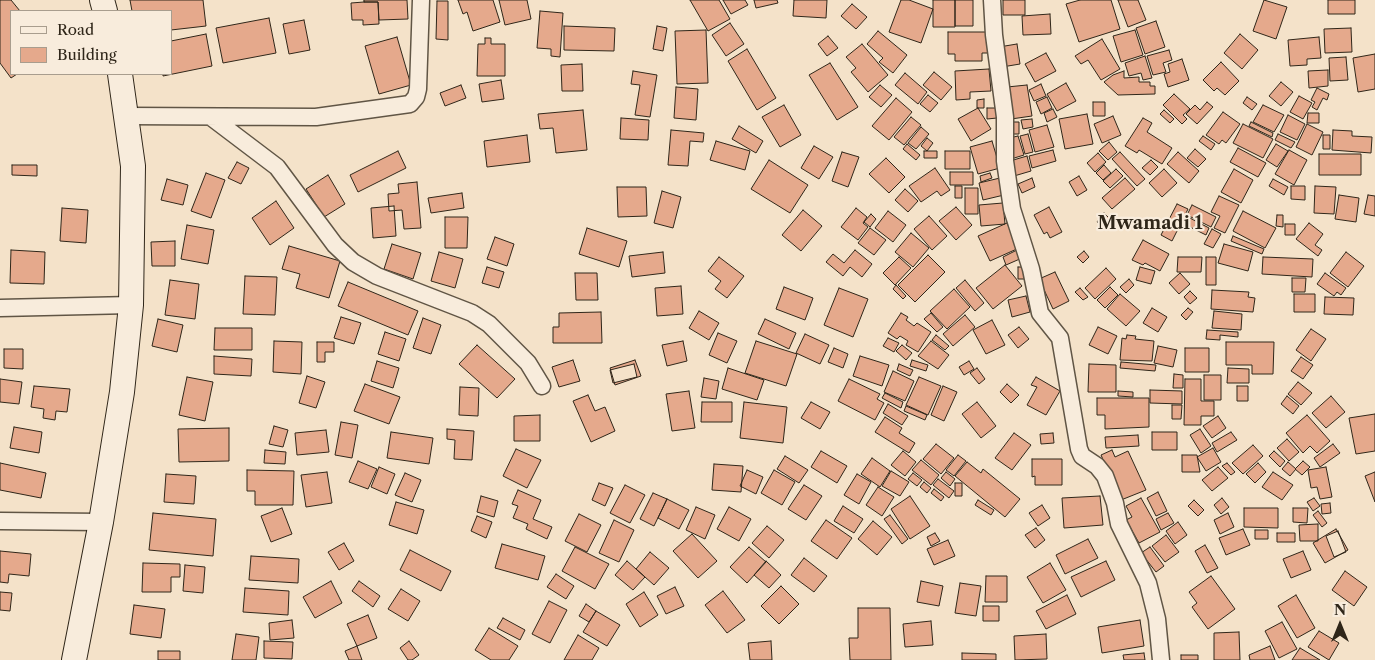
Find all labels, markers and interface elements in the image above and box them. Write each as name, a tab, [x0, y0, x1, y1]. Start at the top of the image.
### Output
legend	[10, 10, 172, 75]
text: Road	[57, 20, 94, 39]
text: Building	[57, 45, 117, 64]
district label: Mwamadi 1	[1097, 213, 1203, 235]
north arrow	[1315, 600, 1365, 650]
text: N	[1334, 601, 1346, 619]

